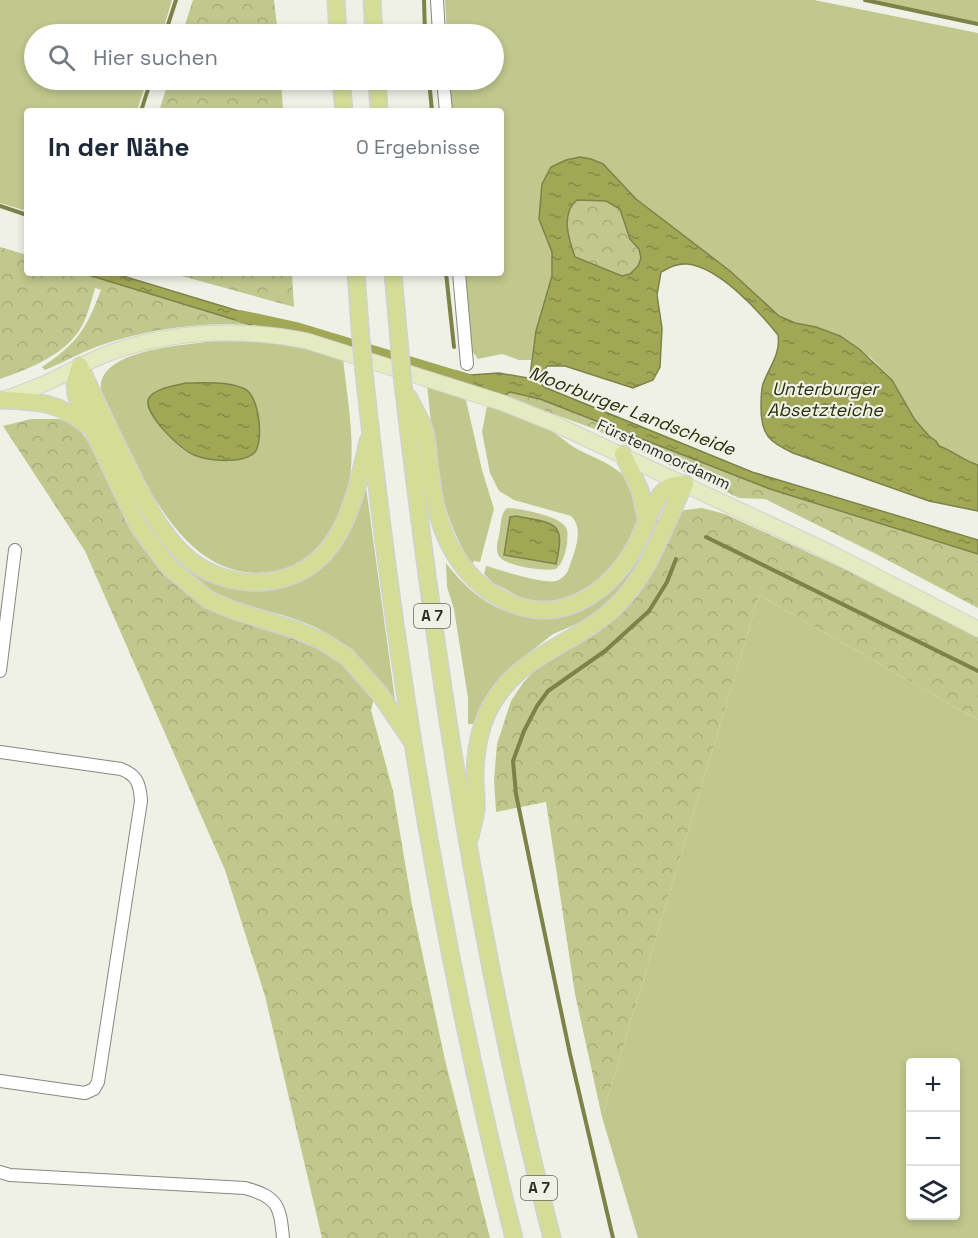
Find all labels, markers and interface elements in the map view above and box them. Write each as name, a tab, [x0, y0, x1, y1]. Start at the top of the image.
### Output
search box	[24, 24, 504, 90]
icon: search	[45, 41, 78, 74]
text: Hier suchen	[93, 43, 218, 71]
text: In der Nähe	[48, 130, 189, 164]
text: 0 Ergebnisse	[356, 134, 480, 160]
water label: Moorburger Landscheide	[526, 361, 740, 461]
water label: Unterburger Absetzteiche	[767, 377, 884, 421]
street label: Fürstenmoordamm	[594, 414, 734, 495]
road number: A 7	[414, 604, 450, 628]
map controls	[906, 1058, 960, 1220]
button: +	[906, 1058, 960, 1112]
button: −	[906, 1112, 960, 1166]
button: layers	[906, 1166, 960, 1220]
road number: A 7	[521, 1176, 557, 1200]

